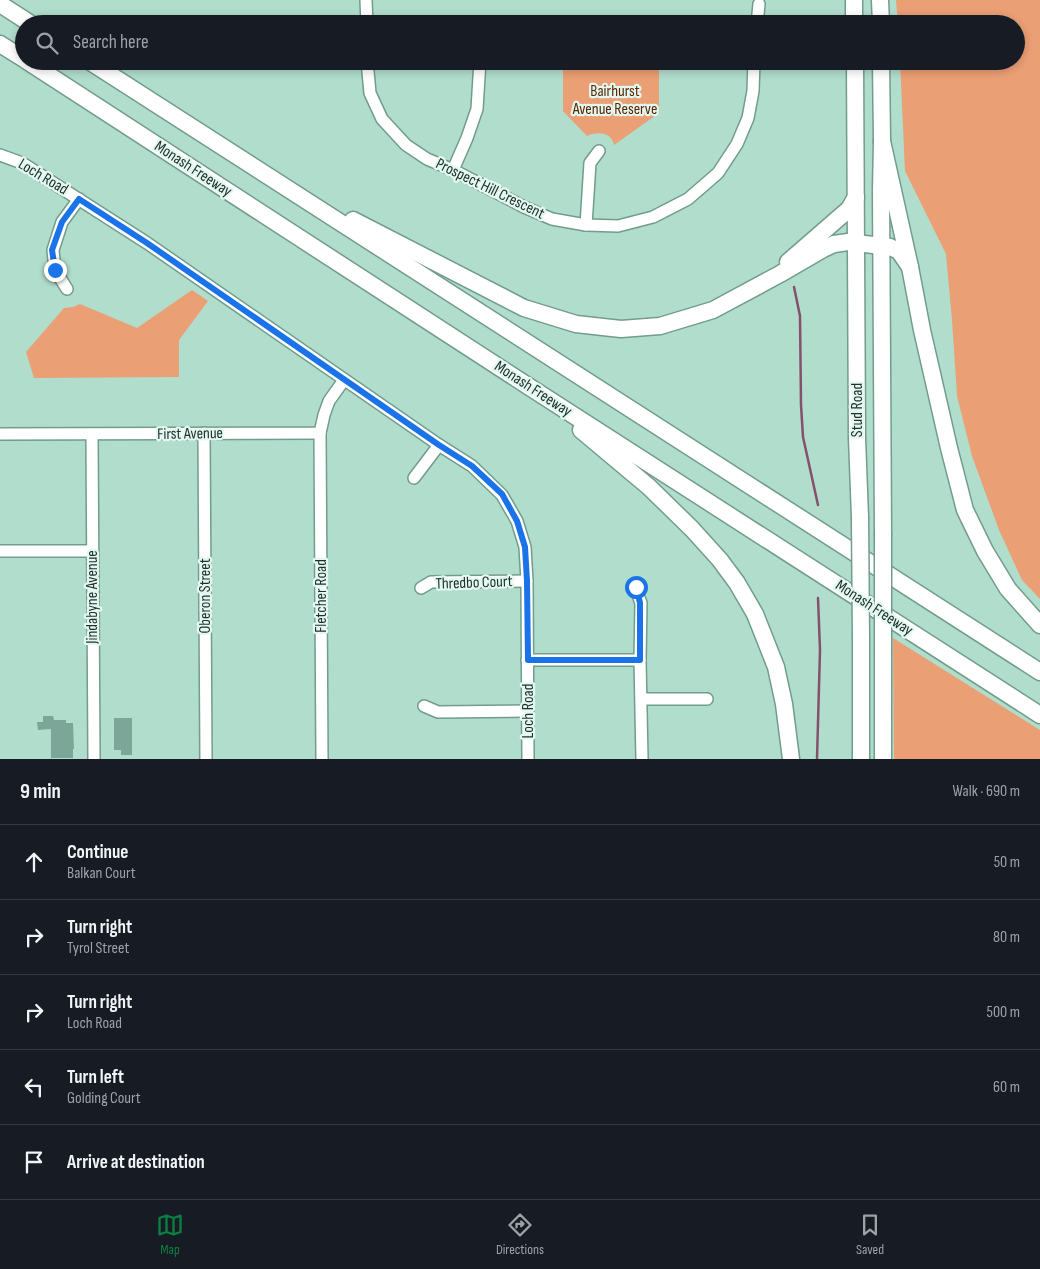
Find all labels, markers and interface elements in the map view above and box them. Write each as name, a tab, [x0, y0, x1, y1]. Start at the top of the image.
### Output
search box	[15, 15, 1025, 70]
icon: search	[33, 29, 61, 57]
text: Search here	[73, 31, 149, 54]
park label: Bairhurst Avenue Reserve	[572, 82, 657, 119]
street label: Monash Freeway	[151, 137, 235, 201]
street label: Prospect Hill Crescent	[432, 154, 548, 224]
street label: Loch Road	[15, 155, 71, 199]
route end	[44, 259, 67, 282]
street label: Monash Freeway	[491, 357, 575, 421]
street label: Stud Road	[848, 383, 867, 437]
street label: First Avenue	[157, 424, 223, 444]
street label: Jindabyne Avenue	[83, 550, 102, 645]
street label: Oberon Street	[196, 558, 215, 634]
street label: Fletcher Road	[312, 559, 331, 633]
street label: Thredbo Court	[435, 572, 513, 594]
route start	[625, 576, 648, 599]
street label: Monash Freeway	[832, 576, 916, 640]
street label: Loch Road	[519, 684, 538, 738]
text: 9 min	[20, 779, 61, 804]
text: Walk · 690 m	[953, 782, 1020, 801]
text: Continue	[67, 841, 128, 864]
icon: ahead	[20, 848, 48, 876]
text: 50 m	[994, 853, 1020, 872]
text: Balkan Court	[67, 864, 136, 883]
text: Turn right	[67, 916, 132, 939]
icon: right	[20, 923, 48, 951]
text: 80 m	[993, 928, 1020, 947]
text: Tyrol Street	[67, 939, 129, 958]
text: Turn right	[67, 991, 132, 1014]
icon: right	[20, 998, 48, 1026]
text: 500 m	[986, 1003, 1020, 1022]
text: Loch Road	[67, 1014, 122, 1033]
text: Turn left	[67, 1066, 124, 1089]
icon: left	[20, 1073, 48, 1101]
text: 60 m	[993, 1078, 1020, 1097]
text: Golding Court	[67, 1089, 141, 1108]
icon: arrive	[20, 1148, 48, 1176]
text: Arrive at destination	[67, 1151, 205, 1174]
tab: Map	[156, 1211, 184, 1258]
tab: Directions	[496, 1211, 544, 1258]
tab: Saved	[856, 1211, 884, 1258]

